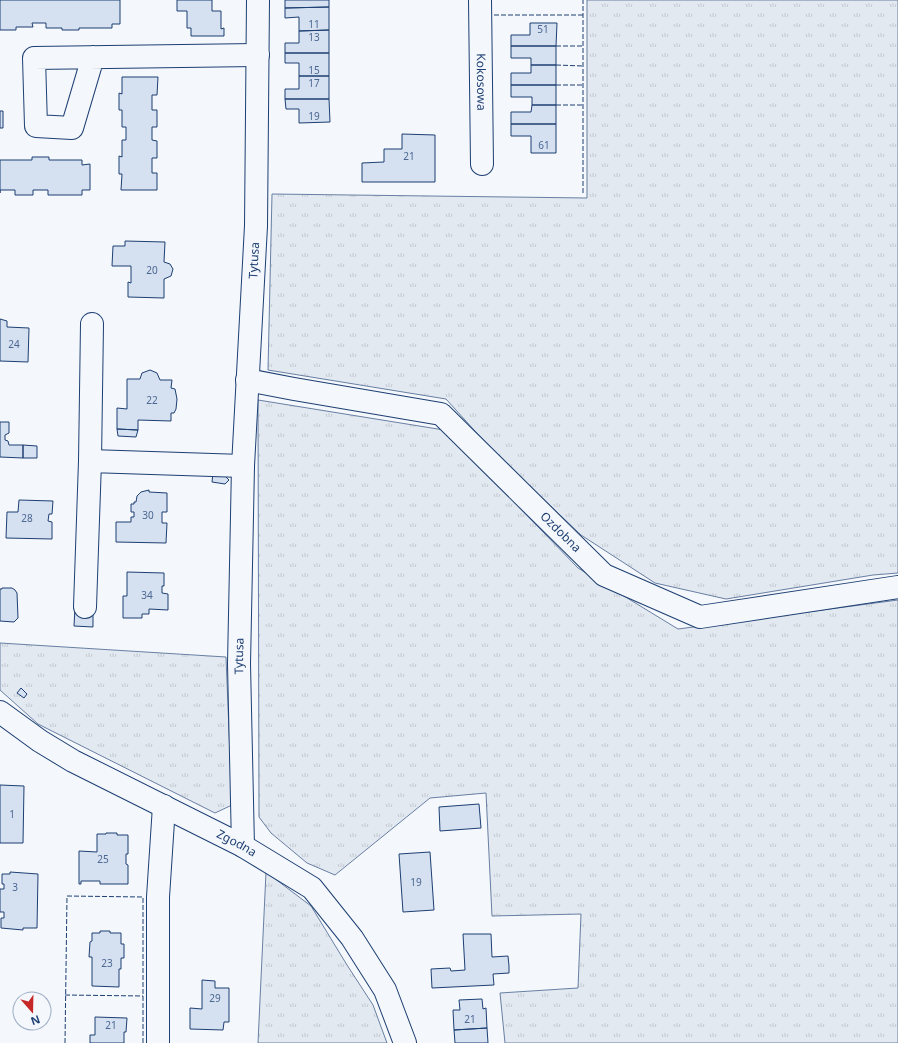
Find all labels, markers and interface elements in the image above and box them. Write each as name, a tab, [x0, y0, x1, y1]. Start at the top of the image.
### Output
house number: 11	[308, 17, 320, 31]
house number: 51	[537, 22, 549, 36]
house number: 13	[308, 30, 320, 44]
street label: Kokosowa	[473, 53, 490, 111]
house number: 15	[308, 63, 320, 77]
house number: 17	[308, 76, 320, 90]
house number: 19	[308, 109, 320, 123]
house number: 61	[538, 138, 550, 152]
house number: 21	[403, 149, 415, 163]
street label: Tytusa	[244, 242, 263, 279]
house number: 20	[146, 263, 158, 277]
house number: 24	[8, 337, 20, 351]
house number: 22	[146, 393, 158, 407]
house number: 30	[142, 508, 154, 522]
street label: Ozdobna	[537, 508, 585, 556]
house number: 28	[21, 511, 33, 525]
house number: 34	[141, 588, 153, 602]
street label: Tytusa	[230, 637, 248, 675]
house number: 1	[9, 807, 15, 821]
street label: Zgodna	[214, 825, 260, 860]
house number: 25	[97, 852, 109, 866]
house number: 19	[410, 875, 422, 889]
house number: 3	[12, 880, 18, 894]
house number: 23	[101, 956, 113, 970]
north arrow	[12, 991, 52, 1031]
house number: 29	[209, 991, 221, 1005]
text: N	[29, 1012, 42, 1029]
house number: 21	[464, 1012, 476, 1026]
house number: 21	[105, 1018, 117, 1032]

